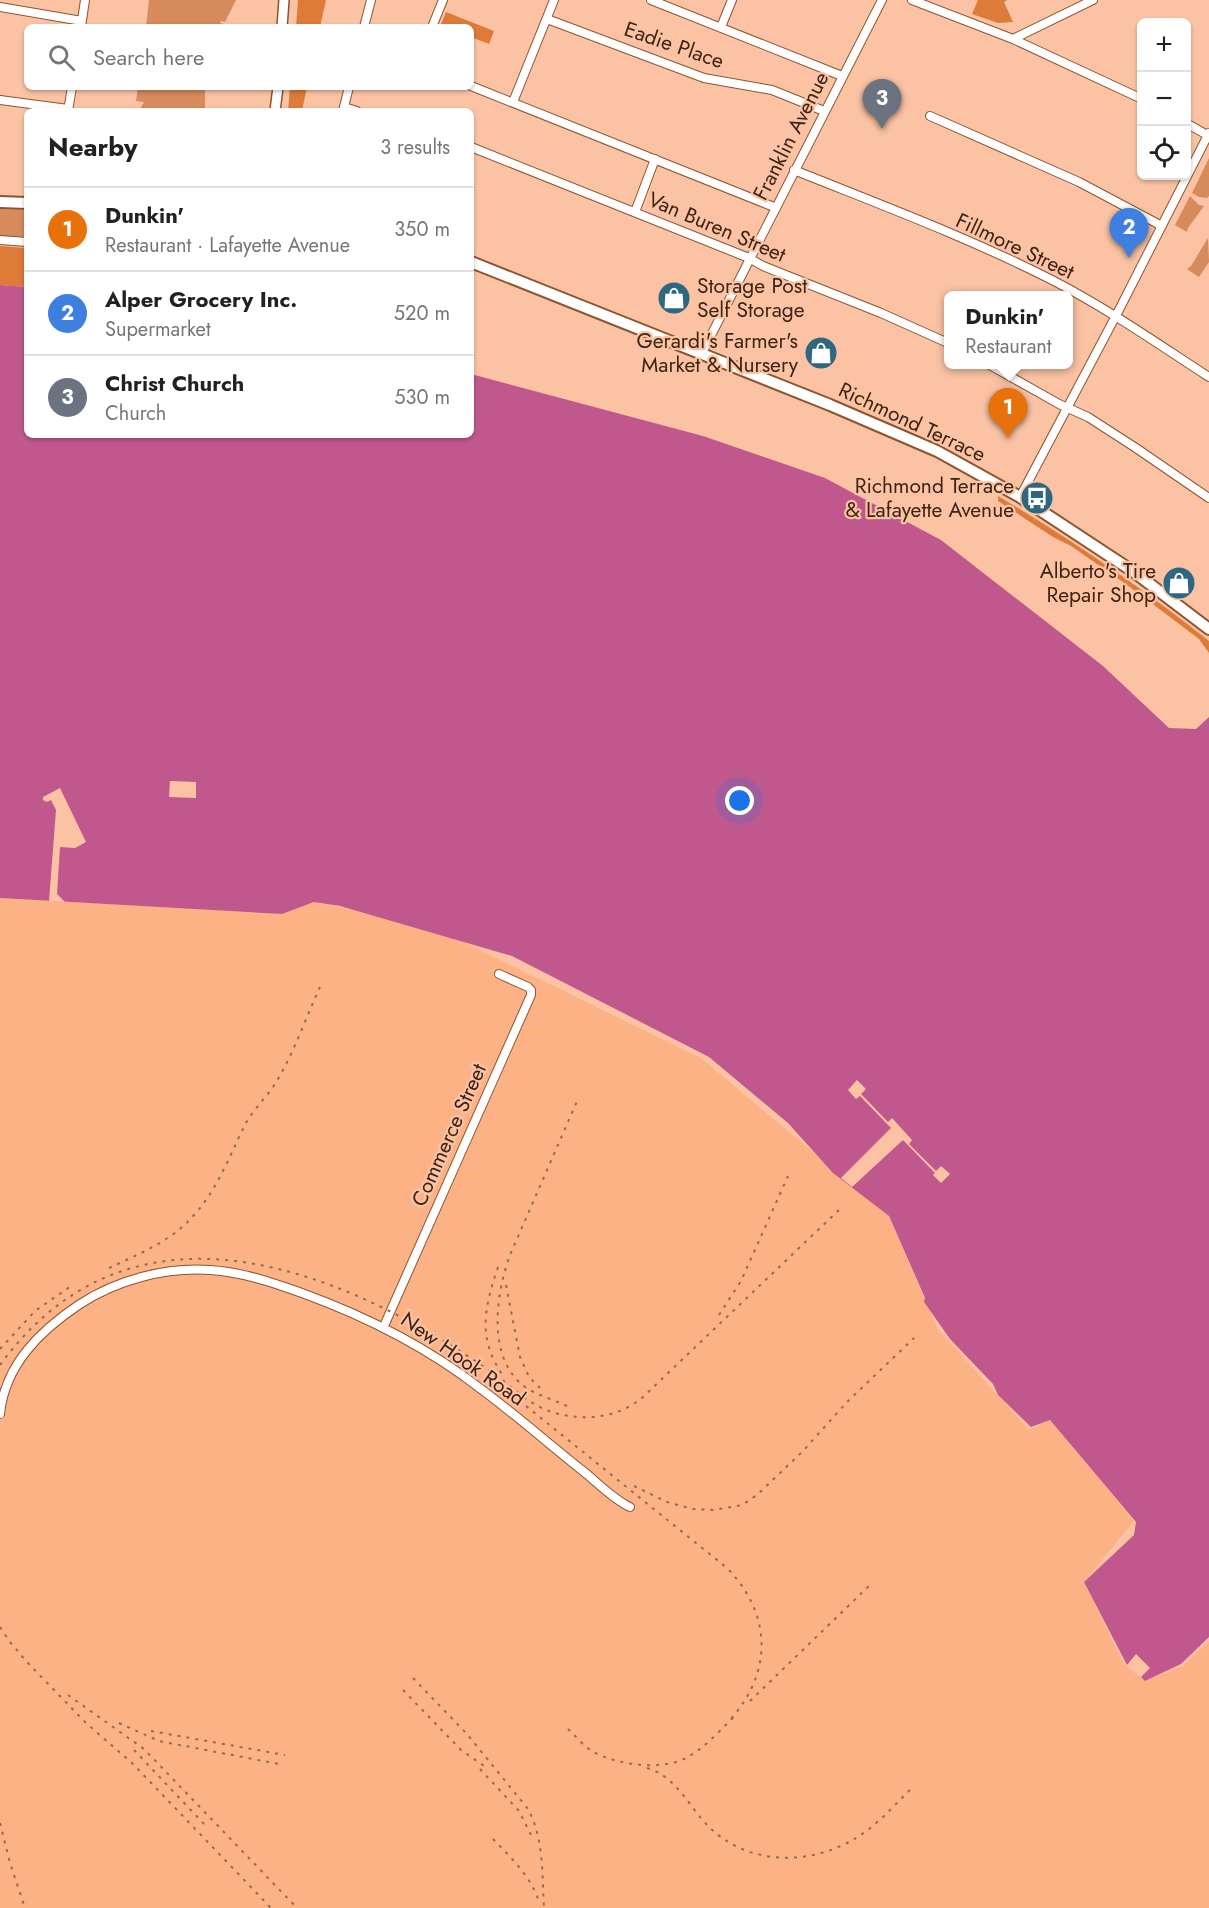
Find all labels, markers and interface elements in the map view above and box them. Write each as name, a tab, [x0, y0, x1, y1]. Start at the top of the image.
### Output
street label: Eadie Place	[620, 14, 728, 76]
map controls	[1137, 18, 1191, 180]
button: +	[1137, 18, 1191, 72]
search box	[24, 24, 474, 90]
icon: search	[45, 41, 78, 74]
text: Search here	[93, 41, 204, 73]
street label: Franklin Avenue	[746, 66, 836, 205]
button: −	[1137, 72, 1191, 126]
pin: 3	[862, 80, 902, 129]
button: locate	[1137, 126, 1191, 180]
text: Nearby	[48, 128, 137, 166]
text: 3 results	[380, 133, 450, 162]
street label: Van Buren Street	[643, 184, 791, 270]
text: Dunkin'	[105, 199, 184, 231]
street label: Fillmore Street	[951, 205, 1079, 287]
pin: 2	[1110, 208, 1148, 258]
text: 1	[62, 215, 73, 244]
text: 350 m	[394, 215, 450, 244]
text: Restaurant · Lafayette Avenue	[105, 231, 350, 260]
place label: Storage Post Self Storage	[697, 271, 807, 325]
shop icon: Storage Post Self Storage	[656, 280, 692, 316]
text: Alper Grocery Inc.	[105, 283, 297, 315]
popup	[944, 291, 1073, 369]
text: 2	[61, 299, 74, 328]
text: 520 m	[394, 299, 450, 328]
text: Dunkin'	[965, 300, 1044, 332]
text: Supermarket	[105, 315, 211, 344]
place label: Gerardi's Farmer's Market & Nursery	[636, 326, 799, 380]
text: Restaurant	[965, 332, 1052, 361]
shop icon: Gerardi's Farmer's Market & Nursery	[803, 335, 839, 371]
text: Christ Church	[105, 367, 244, 399]
street label: Richmond Terrace	[833, 375, 991, 469]
text: 3	[61, 383, 74, 412]
text: 530 m	[394, 383, 450, 412]
pin: 1	[988, 388, 1028, 438]
text: Church	[105, 399, 166, 428]
place label: Richmond Terrace & Lafayette Avenue	[846, 471, 1014, 525]
bus stop icon: Richmond Terrace & Lafayette Avenue	[1019, 480, 1055, 516]
place label: Alberto's Tire Repair Shop	[1040, 556, 1156, 610]
shop icon: Alberto's Tire Repair Shop	[1161, 565, 1197, 601]
your location	[725, 786, 754, 815]
street label: Commerce Street	[404, 1059, 494, 1211]
street label: New Hook Road	[395, 1305, 531, 1413]

